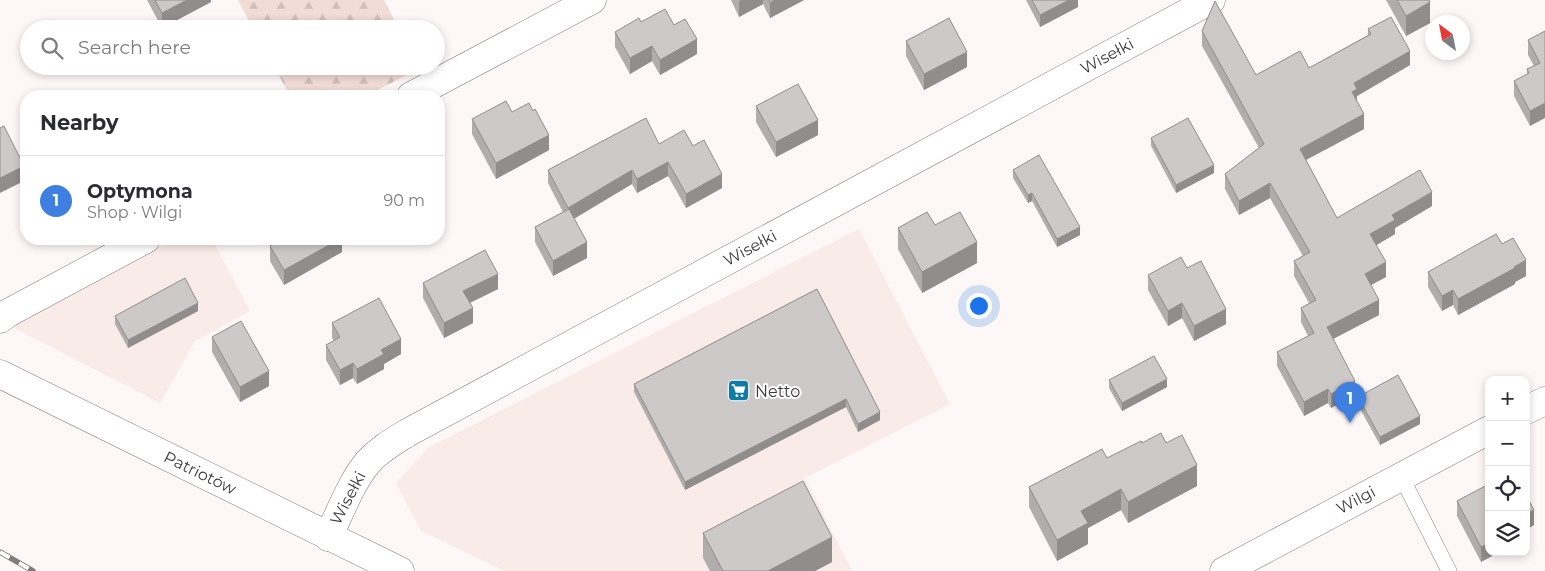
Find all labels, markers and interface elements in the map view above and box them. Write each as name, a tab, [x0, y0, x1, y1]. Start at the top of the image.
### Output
north arrow	[1425, 15, 1470, 60]
search box	[20, 20, 445, 75]
icon: search	[38, 34, 66, 62]
street label: Wisełki	[1077, 34, 1137, 78]
text: Search here	[78, 36, 191, 59]
text: Nearby	[40, 110, 119, 135]
text: Optymona	[87, 180, 193, 203]
text: 1	[53, 191, 59, 210]
text: 90 m	[383, 191, 425, 210]
text: Shop · Wilgi	[87, 203, 182, 222]
street label: Wisełki	[720, 226, 780, 270]
your location	[966, 293, 992, 319]
map controls	[1485, 376, 1530, 556]
button: +	[1485, 376, 1530, 421]
supermarket icon: Netto	[727, 379, 751, 403]
place label: Netto	[755, 382, 800, 401]
pin: 1	[1334, 382, 1366, 423]
button: −	[1485, 421, 1530, 466]
street label: Patriotów	[161, 447, 239, 499]
button: locate	[1485, 466, 1530, 511]
street label: Wisełki	[326, 468, 370, 528]
street label: Wilgi	[1333, 482, 1379, 518]
button: layers	[1485, 511, 1530, 556]

